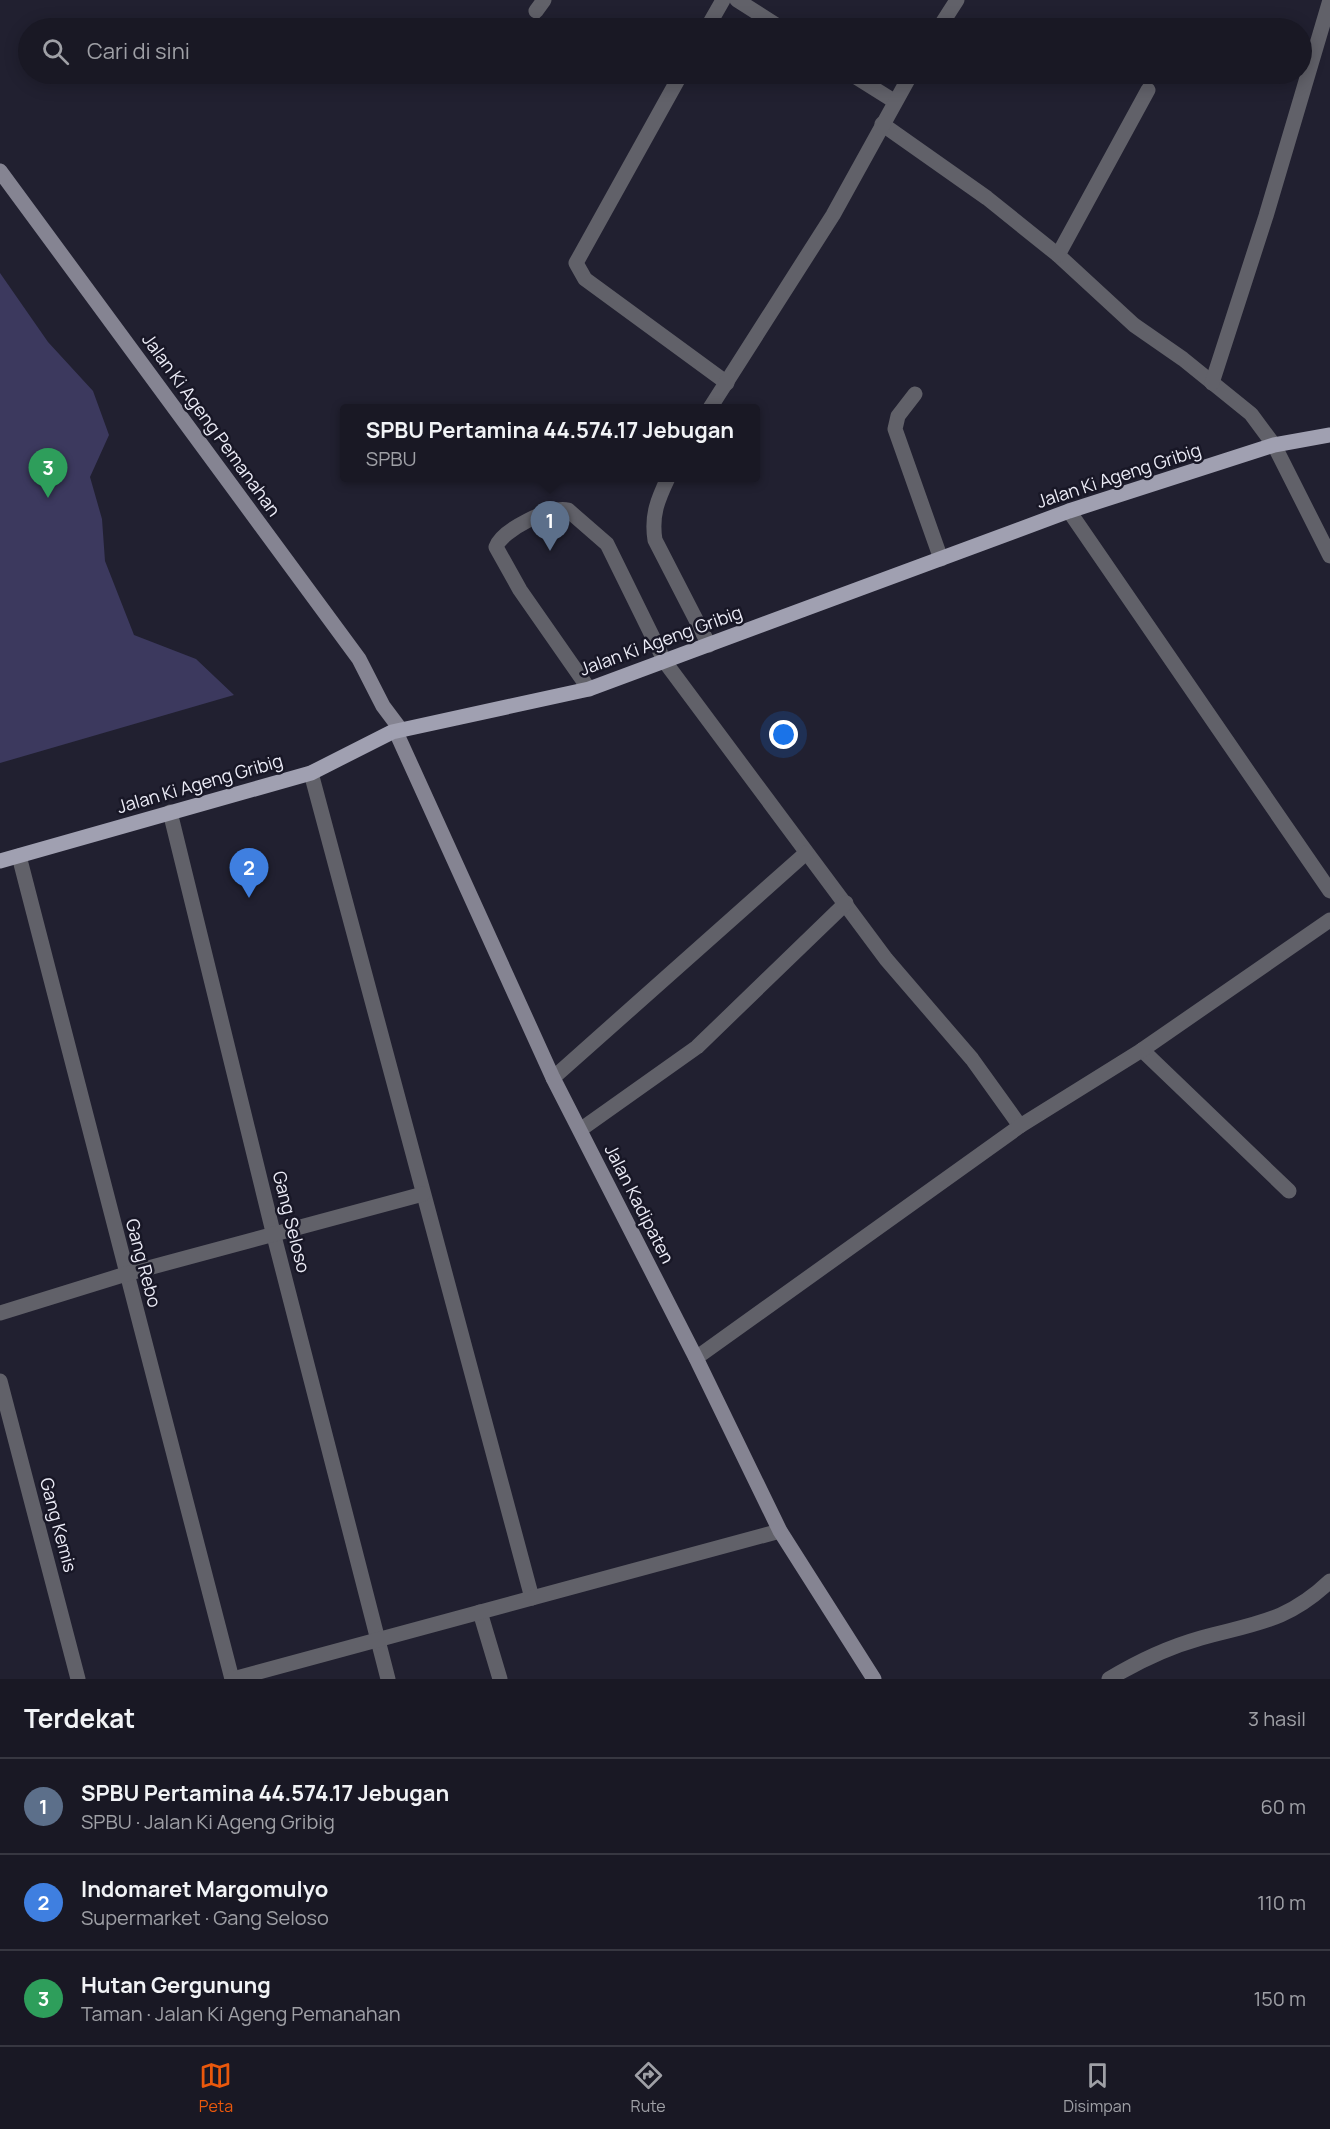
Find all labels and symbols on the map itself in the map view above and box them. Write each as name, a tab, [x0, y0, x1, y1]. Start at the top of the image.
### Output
street label: Jalan Ki Ageng Pemanahan	[137, 328, 286, 521]
street label: Jalan Ki Ageng Gribig	[1033, 437, 1204, 513]
pin: 3	[28, 448, 68, 498]
pin: 1	[530, 502, 570, 551]
street label: Jalan Ki Ageng Gribig	[576, 599, 745, 681]
your location	[769, 720, 798, 749]
street label: Jalan Ki Ageng Gribig	[114, 748, 285, 818]
pin: 2	[230, 848, 268, 898]
street label: Jalan Kadipaten	[599, 1140, 680, 1267]
street label: Gang Seloso	[268, 1168, 316, 1275]
street label: Gang Rebo	[121, 1216, 167, 1310]
street label: Gang Kemis	[35, 1475, 83, 1575]

